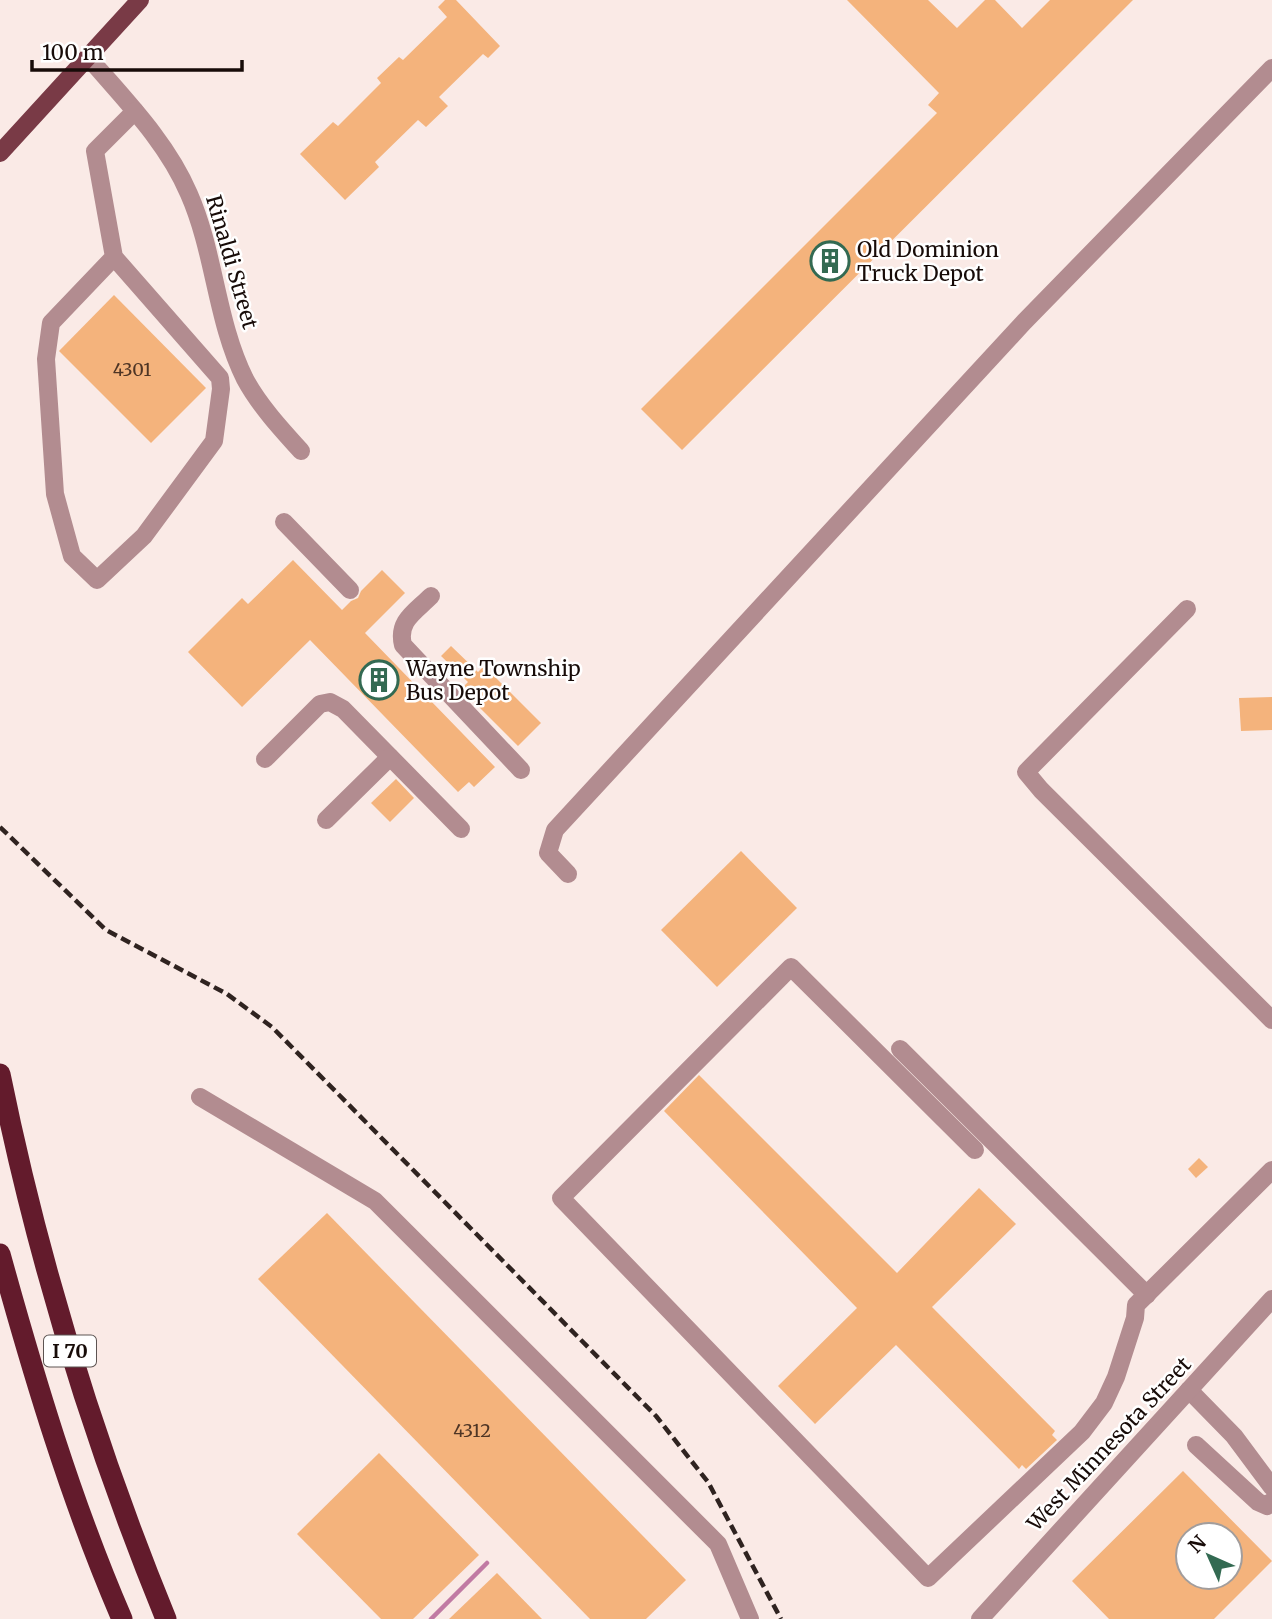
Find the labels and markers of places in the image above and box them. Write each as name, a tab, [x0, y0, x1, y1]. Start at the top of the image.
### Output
place label: Old Dominion Truck Depot	[857, 236, 999, 287]
building icon: Old Dominion Truck Depot	[809, 240, 851, 282]
place label: Wayne Township Bus Depot	[405, 655, 581, 706]
building icon: Wayne Township Bus Depot	[358, 659, 400, 701]

